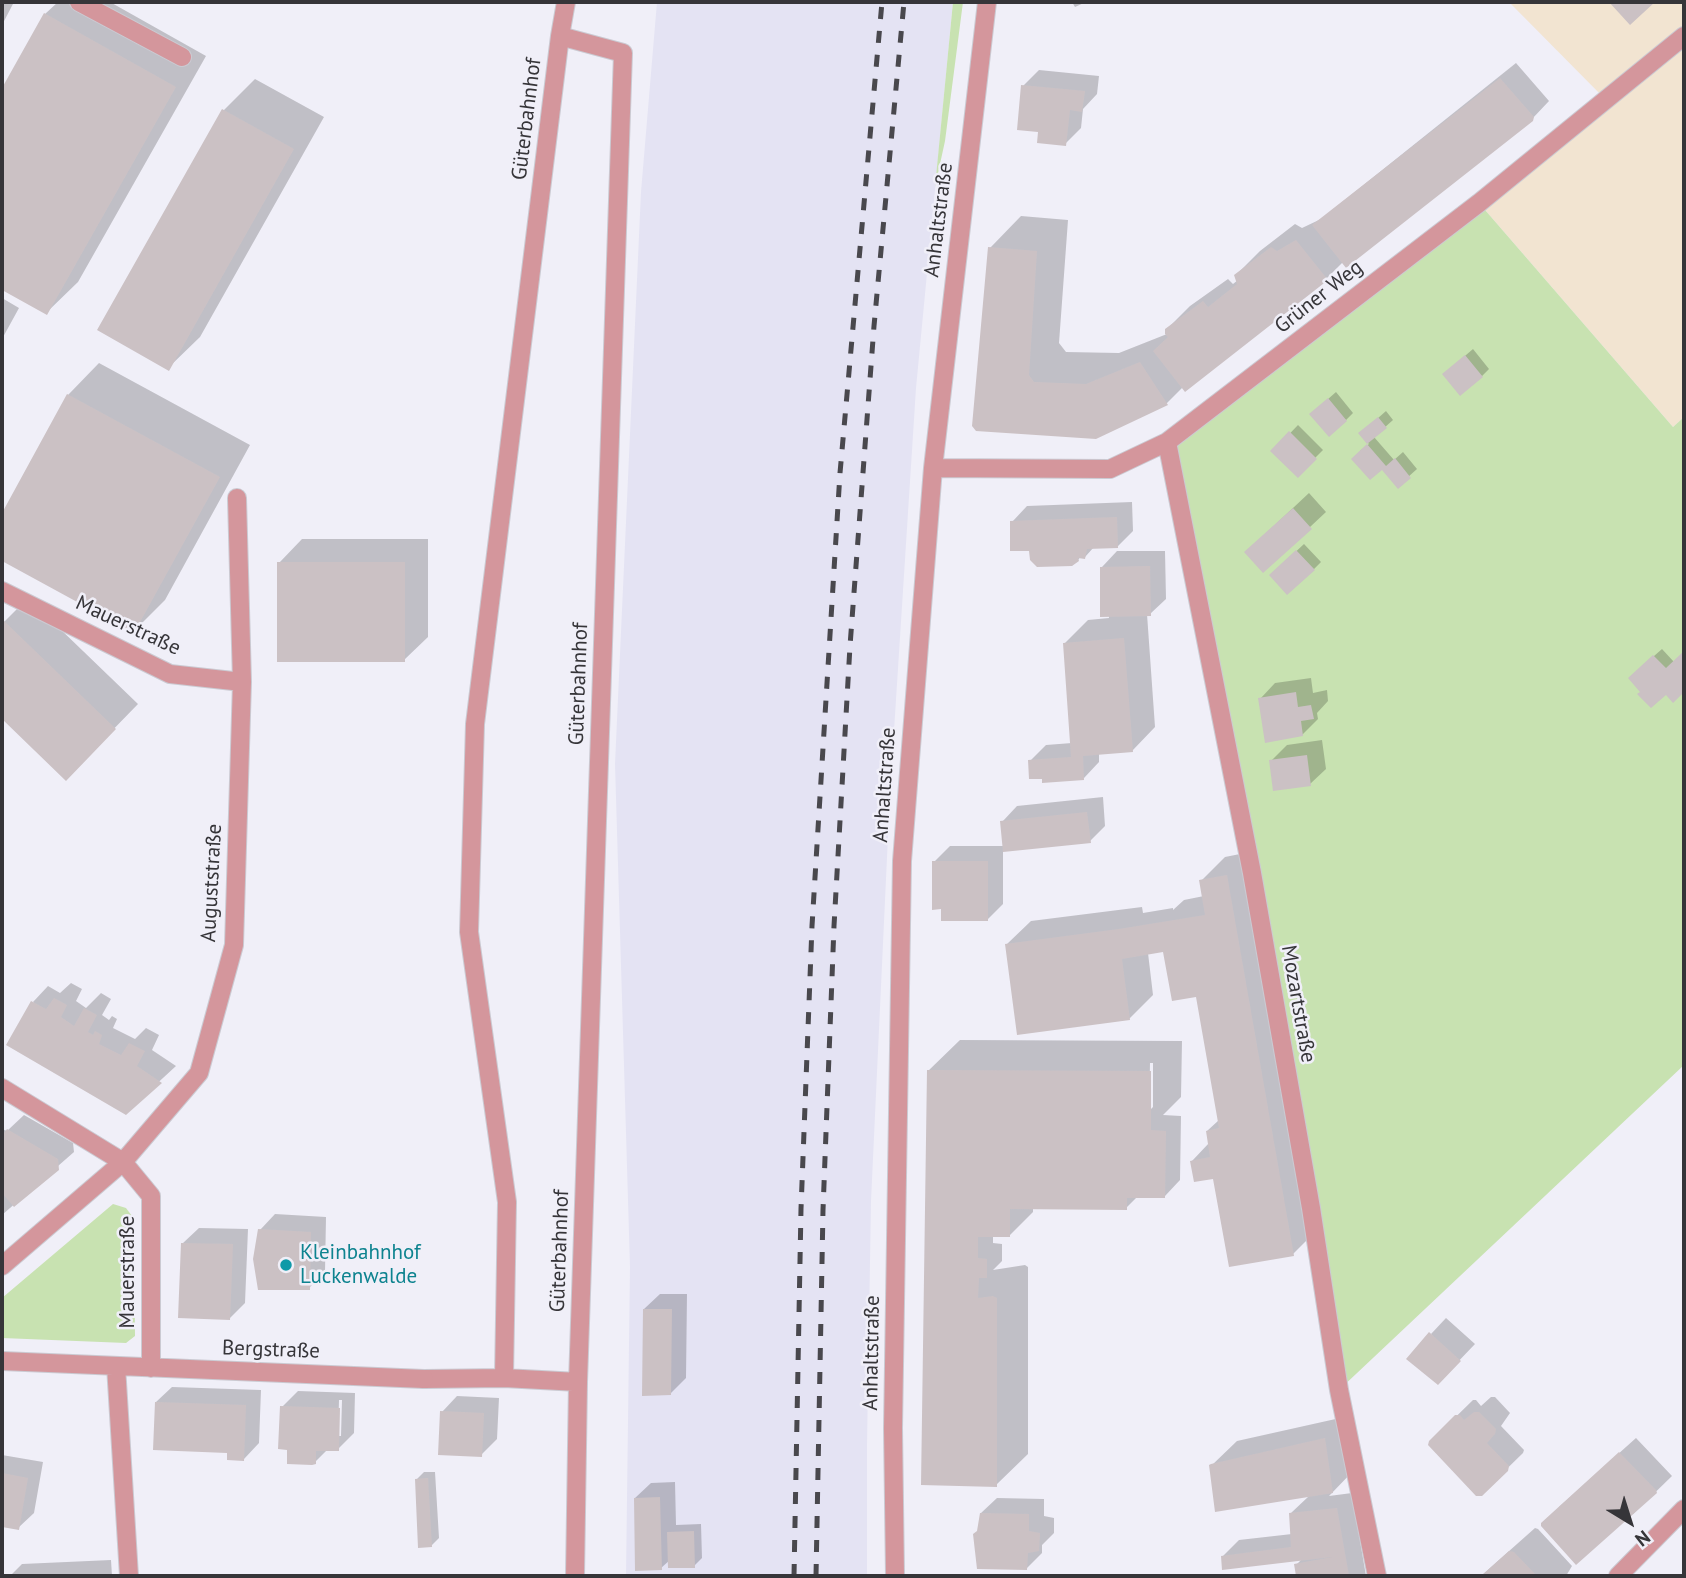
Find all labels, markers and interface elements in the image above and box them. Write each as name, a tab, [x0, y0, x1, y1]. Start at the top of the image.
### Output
street label: Güterbahnhof	[507, 57, 547, 181]
street label: Anhaltstraße	[919, 161, 959, 279]
street label: Grüner Weg	[1270, 255, 1368, 339]
street label: Mauerstraße	[72, 591, 184, 661]
street label: Güterbahnhof	[564, 622, 594, 746]
street label: Anhaltstraße	[868, 726, 902, 844]
street label: Auguststraße	[196, 823, 228, 943]
street label: Mozartstraße	[1275, 943, 1321, 1065]
street label: Güterbahnhof	[545, 1189, 575, 1313]
street label: Mauerstraße	[115, 1216, 141, 1328]
place label: Kleinbahnhof Luckenwalde	[300, 1240, 421, 1290]
marker: Kleinbahnhof Luckenwalde	[278, 1257, 294, 1273]
street label: Anhaltstraße	[858, 1295, 886, 1411]
street label: Bergstraße	[222, 1336, 320, 1364]
north arrow	[1595, 1487, 1665, 1557]
text: N	[1631, 1525, 1655, 1552]

